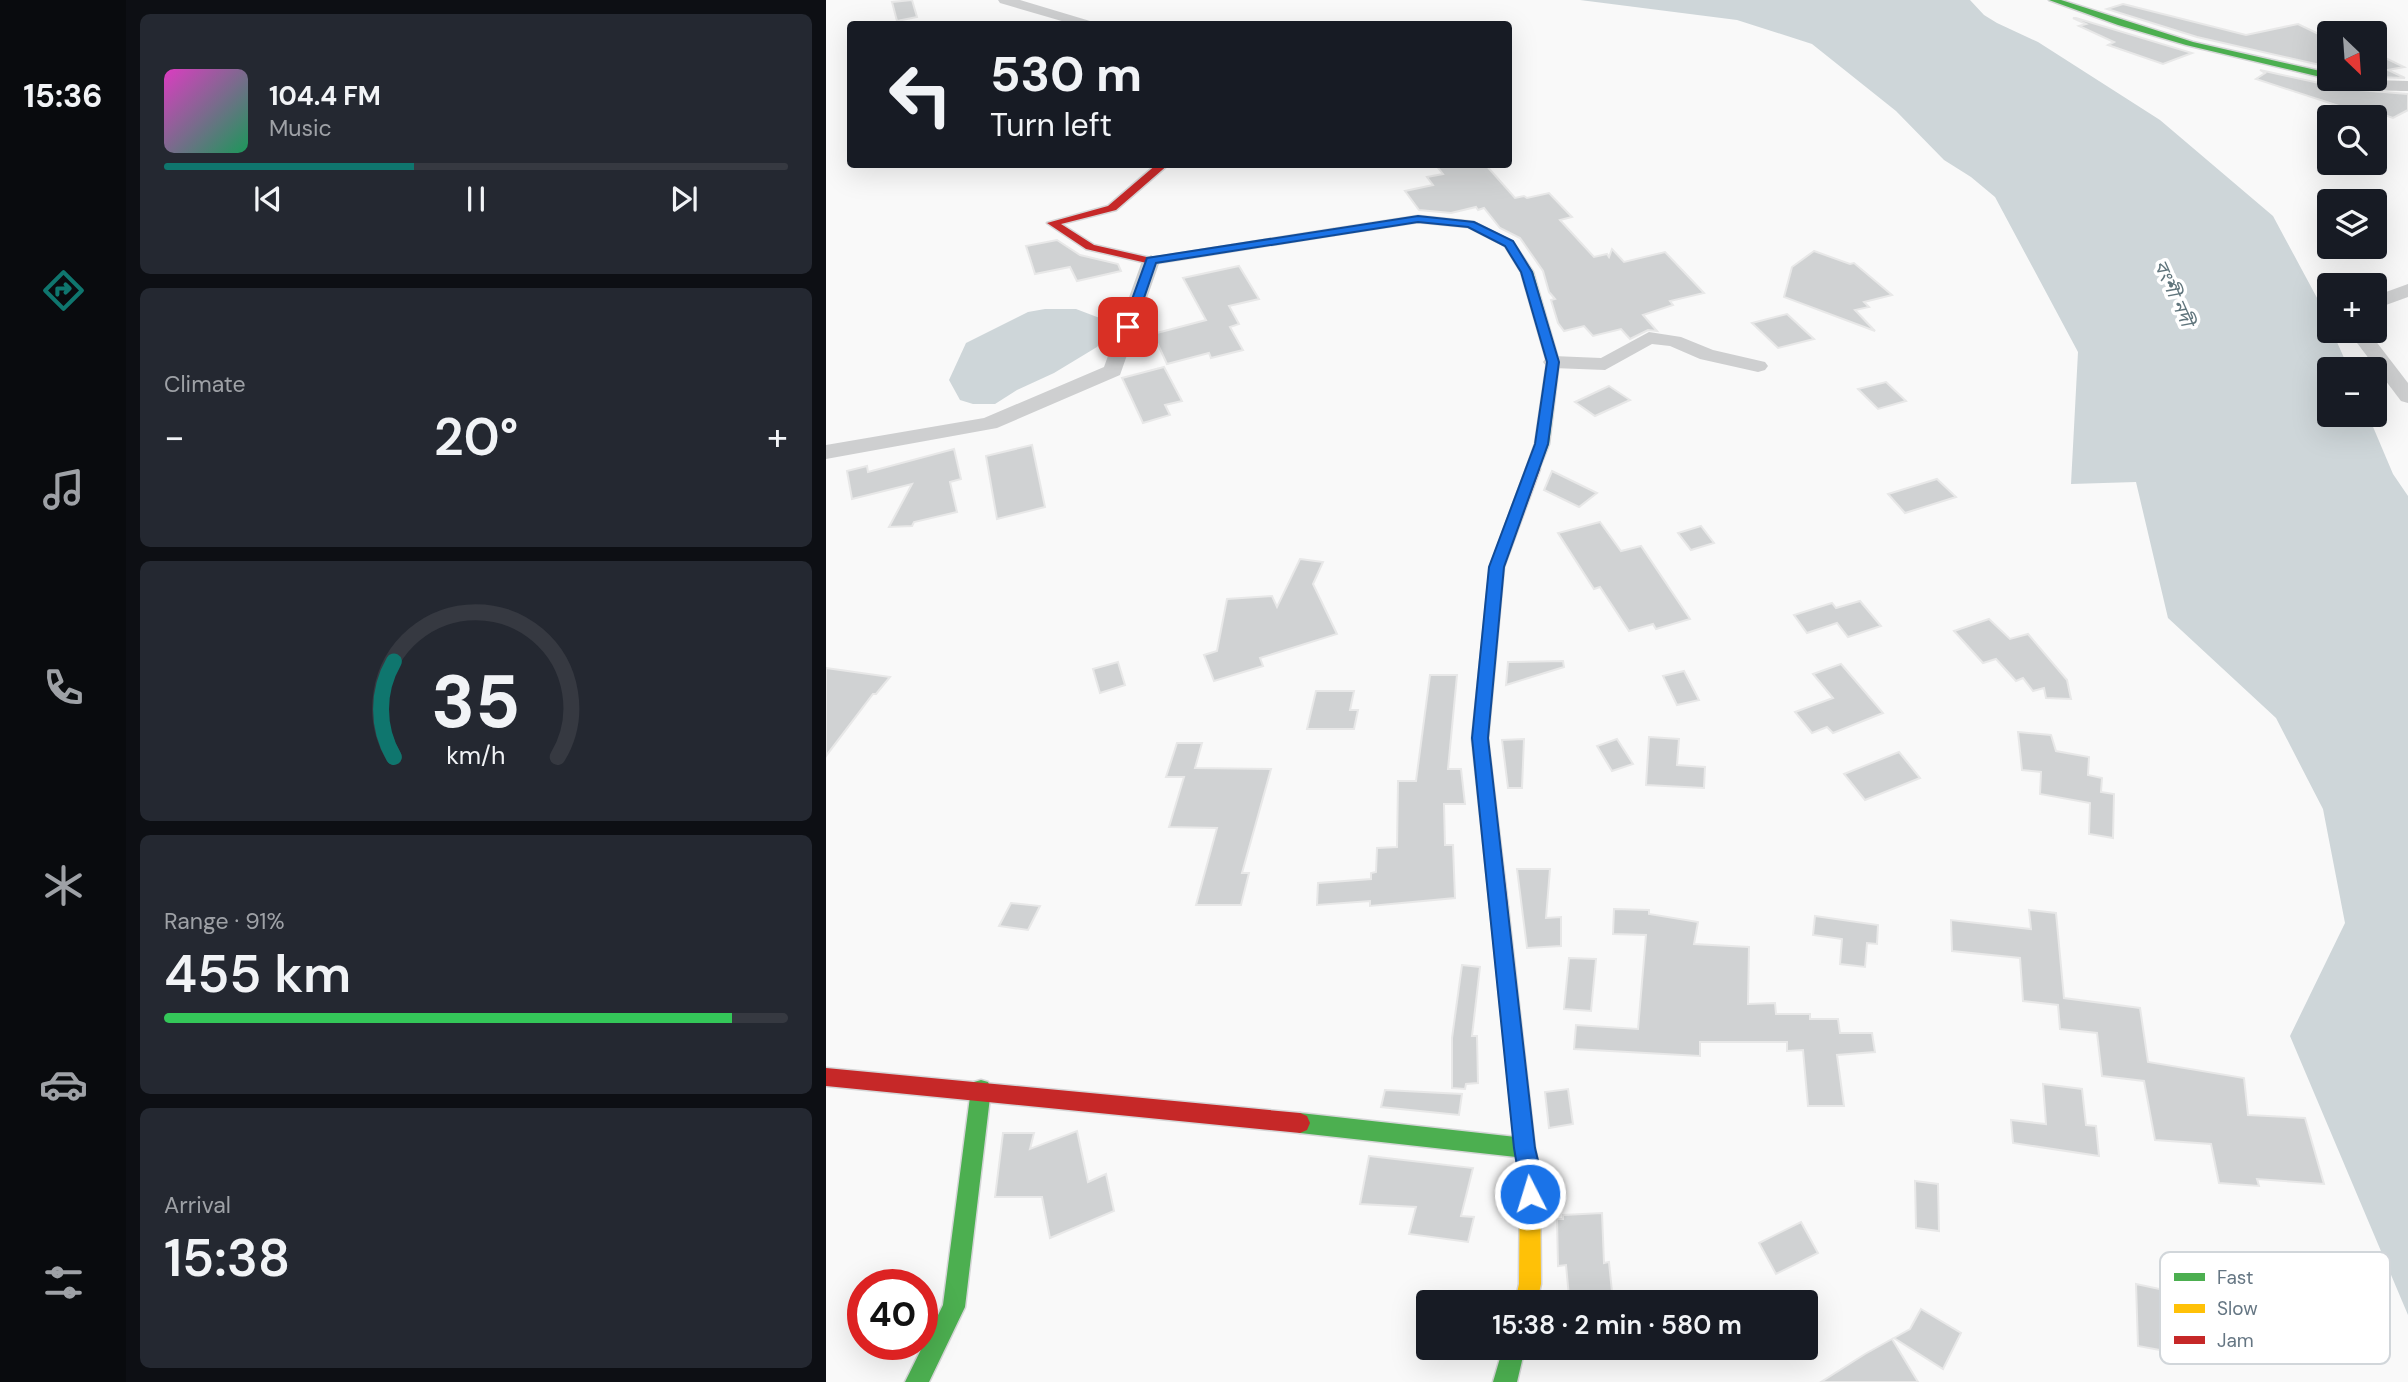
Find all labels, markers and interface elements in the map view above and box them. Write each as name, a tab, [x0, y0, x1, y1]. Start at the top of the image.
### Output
north arrow	[2317, 21, 2387, 91]
map controls	[2317, 21, 2387, 427]
text: 530 m	[990, 42, 1142, 106]
icon: left	[875, 49, 966, 140]
text: 15:36	[23, 75, 103, 117]
text: 104.4 FM	[269, 79, 381, 113]
text: Turn left	[990, 104, 1112, 146]
button: search	[2317, 105, 2387, 175]
text: Music	[269, 113, 332, 143]
icon: previous	[249, 180, 287, 218]
icon: pause	[457, 180, 495, 218]
icon: next	[665, 180, 703, 218]
button: layers	[2317, 189, 2387, 259]
water label: বংশী নদী	[2148, 256, 2201, 334]
icon: directions	[39, 266, 88, 315]
button: +	[2317, 273, 2387, 343]
pin	[1098, 297, 1158, 357]
icon: arrive	[1109, 308, 1147, 346]
button: −	[2317, 357, 2387, 427]
text: Climate	[164, 369, 246, 399]
text: 20°	[434, 403, 518, 471]
text: −	[164, 412, 185, 462]
text: +	[767, 412, 788, 462]
icon: music	[39, 465, 88, 514]
text: 35	[431, 655, 521, 750]
icon: phone	[39, 663, 88, 712]
text: km/h	[446, 739, 506, 772]
icon: climate	[39, 861, 88, 910]
text: Range · 91%	[164, 906, 285, 936]
text: 455 km	[164, 940, 351, 1008]
icon: car	[39, 1060, 88, 1109]
position arrow	[1493, 1157, 1567, 1231]
text: Arrival	[164, 1190, 231, 1220]
text: 15:38	[164, 1224, 290, 1292]
legend	[2160, 1252, 2390, 1364]
icon: filters	[39, 1258, 88, 1307]
text: Fast	[2217, 1265, 2253, 1290]
speed limit sign: 40	[847, 1269, 938, 1360]
text: Slow	[2217, 1296, 2258, 1321]
text: 15:38 · 2 min · 580 m	[1492, 1308, 1742, 1342]
text: Jam	[2217, 1328, 2254, 1353]

